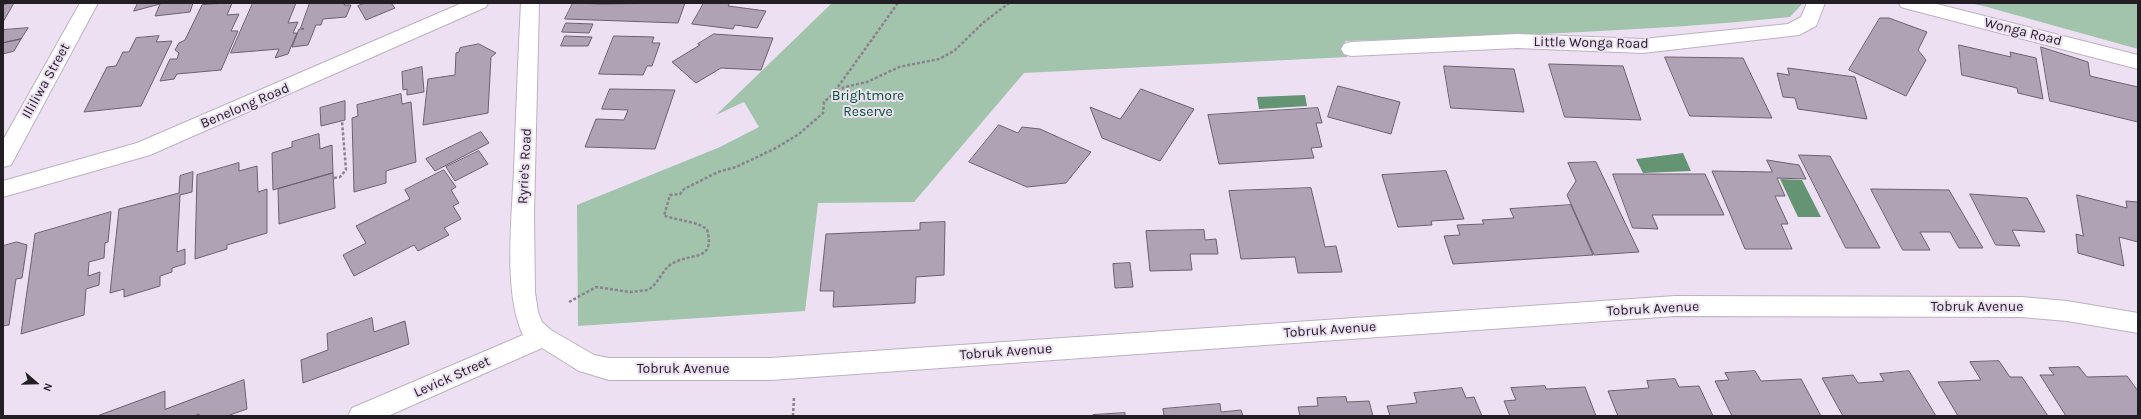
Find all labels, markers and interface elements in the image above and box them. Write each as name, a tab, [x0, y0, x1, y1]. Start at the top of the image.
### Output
street label: Wonga Road	[1982, 14, 2064, 50]
street label: Little Wonga Road	[1533, 34, 1649, 52]
street label: Illiliwa Street	[18, 40, 74, 122]
street label: Benelong Road	[198, 80, 292, 132]
park label: Brightmore Reserve	[832, 88, 904, 120]
street label: Ryrie's Road	[515, 127, 535, 205]
street label: Tobruk Avenue	[1606, 298, 1700, 320]
street label: Tobruk Avenue	[1931, 299, 2023, 315]
street label: Tobruk Avenue	[1283, 318, 1377, 342]
street label: Tobruk Avenue	[959, 340, 1053, 364]
street label: Levick Street	[411, 353, 493, 401]
street label: Tobruk Avenue	[637, 361, 729, 377]
north arrow	[16, 363, 56, 403]
text: N	[40, 381, 55, 393]

